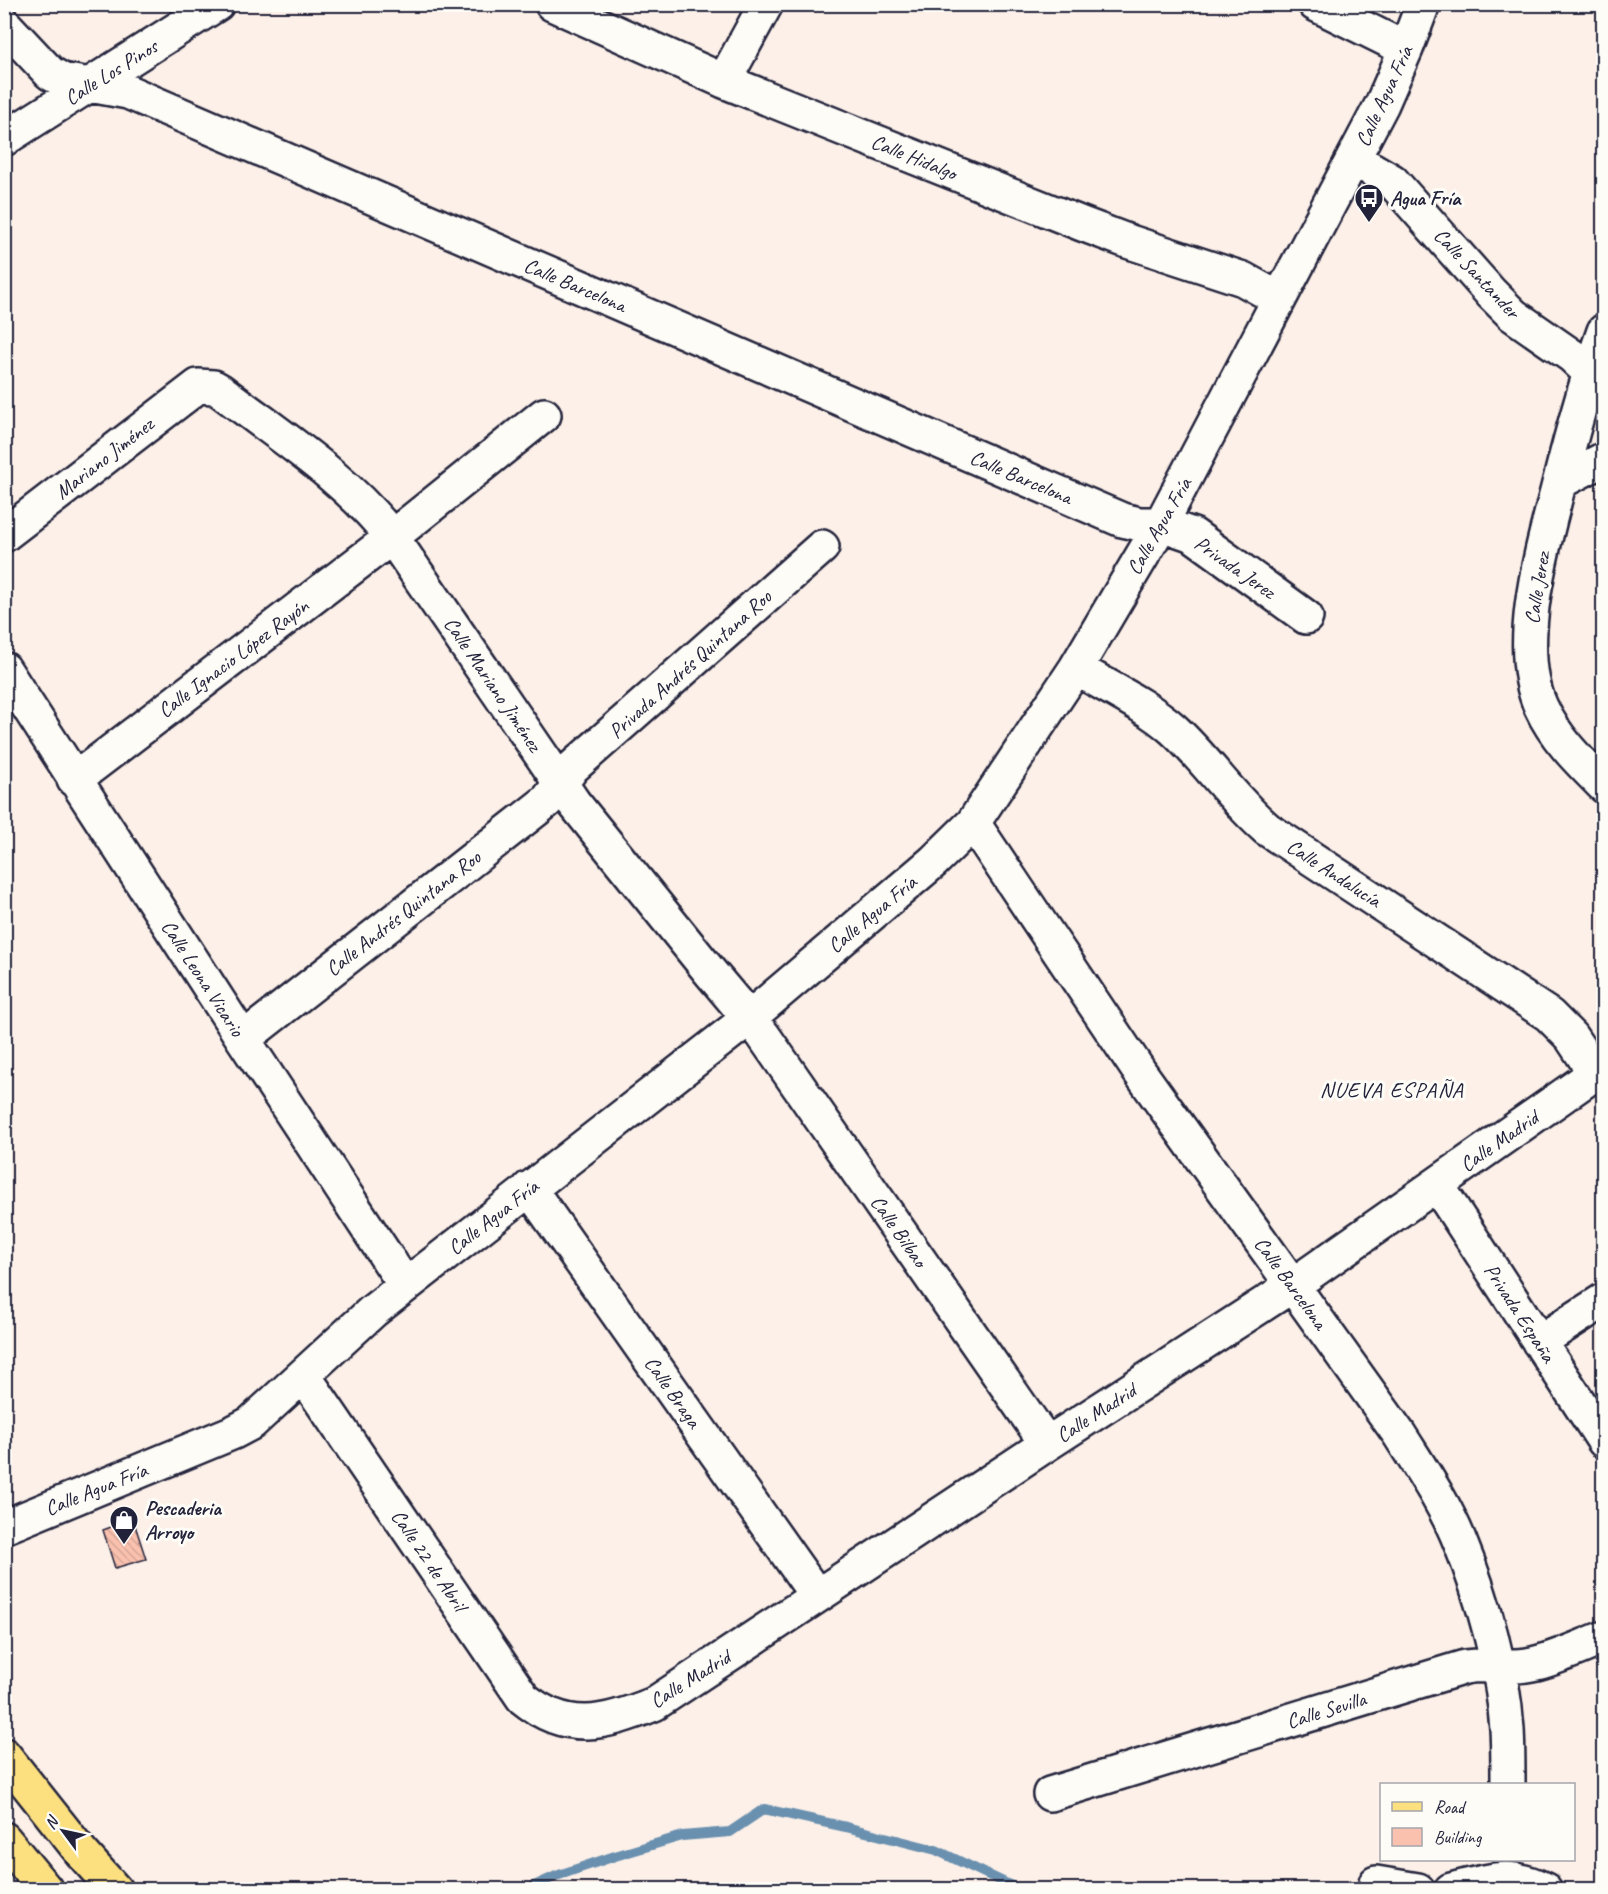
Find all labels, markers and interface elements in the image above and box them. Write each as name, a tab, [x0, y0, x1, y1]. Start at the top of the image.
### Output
street label: Calle Los Pinos	[60, 32, 164, 111]
street label: Calle Agua Fría	[1349, 40, 1419, 150]
street label: Calle Hidalgo	[868, 128, 963, 187]
bus stop icon: Agua Fría	[1353, 182, 1385, 224]
place label: Agua Fría	[1390, 185, 1462, 211]
street label: Calle Santander	[1428, 222, 1527, 326]
street label: Calle Barcelona	[520, 252, 632, 319]
street label: Mariano Jiménez	[49, 410, 160, 505]
street label: Calle Barcelona	[966, 444, 1078, 511]
street label: Calle Agua Fría	[1121, 471, 1198, 579]
street label: Privada Jerez	[1190, 530, 1282, 606]
street label: Calle Jerez	[1519, 548, 1556, 626]
street label: Privada Andrés Quintana Roo	[603, 583, 778, 744]
street label: Calle Ignacio López Rayón	[152, 592, 314, 723]
street label: Calle Mariano Jiménez	[438, 612, 549, 758]
street label: Calle Andalucía	[1282, 833, 1388, 914]
street label: Calle Andrés Quintana Roo	[320, 843, 487, 982]
street label: Calle Agua Fría	[822, 868, 923, 959]
street label: Calle Leona Vicario	[156, 915, 251, 1043]
district label: NUEVA ESPAÑA	[1320, 1076, 1464, 1104]
street label: Calle Madrid	[1455, 1102, 1546, 1177]
street label: Calle Agua Fría	[442, 1172, 545, 1261]
street label: Calle Bilbao	[865, 1190, 935, 1274]
street label: Calle Barcelona	[1249, 1232, 1335, 1336]
street label: Privada España	[1478, 1259, 1563, 1369]
street label: Calle Braga	[639, 1351, 708, 1434]
street label: Calle Madrid	[1051, 1376, 1144, 1448]
street label: Calle Agua Fría	[41, 1456, 153, 1521]
place label: Pescaderia Arroyo	[145, 1495, 222, 1545]
shop icon: Pescaderia Arroyo	[108, 1504, 140, 1546]
street label: Calle 22 de Abril	[386, 1504, 474, 1619]
street label: Calle Madrid	[645, 1642, 738, 1714]
street label: Calle Sevilla	[1283, 1685, 1370, 1734]
legend	[1380, 1783, 1575, 1861]
text: Road	[1434, 1796, 1467, 1818]
north arrow	[33, 1801, 93, 1861]
text: N	[40, 1811, 64, 1833]
text: Building	[1434, 1826, 1483, 1848]

